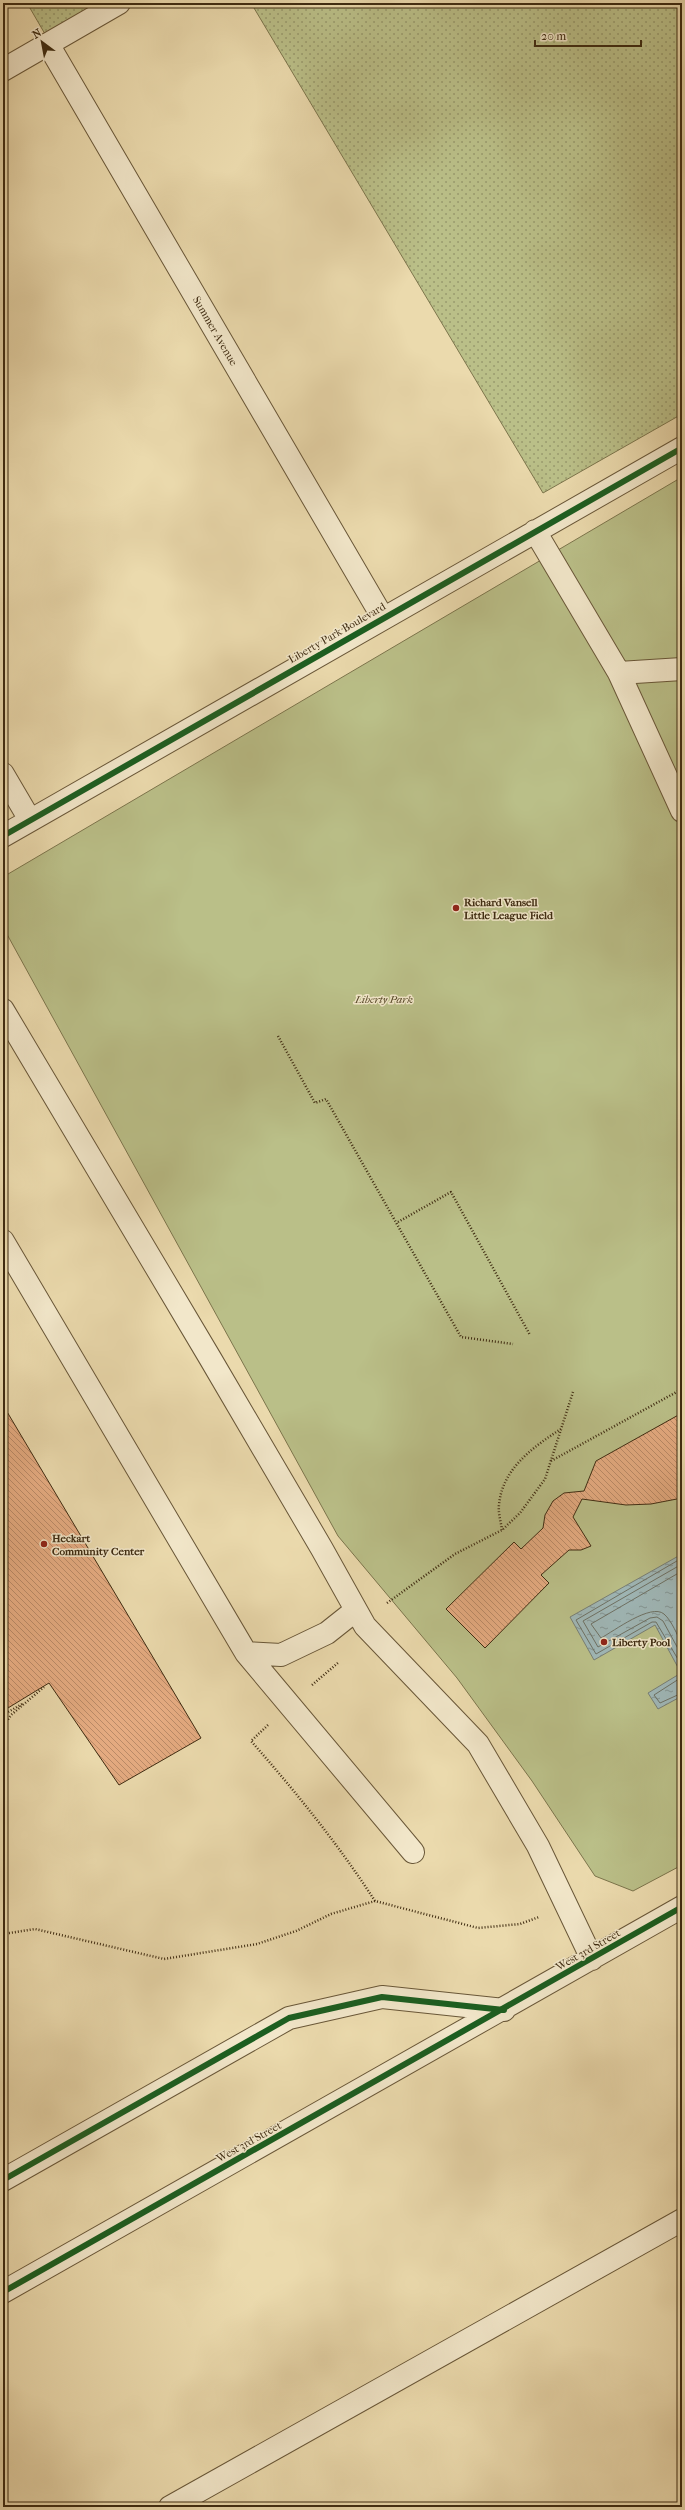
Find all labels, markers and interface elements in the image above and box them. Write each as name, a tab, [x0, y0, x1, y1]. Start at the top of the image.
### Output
north arrow	[22, 22, 62, 62]
scale bar	[535, 22, 641, 48]
text: N	[30, 26, 44, 42]
text: 20 m	[541, 29, 566, 43]
street label: Summer Avenue	[190, 294, 240, 369]
street label: Liberty Park Boulevard	[286, 599, 389, 666]
place label: Richard Vansell Little League Field	[464, 896, 554, 922]
marker: Richard Vansell Little League Field	[451, 903, 461, 913]
park label: Liberty Park	[354, 993, 413, 1006]
place label: Heckart Community Center	[52, 1532, 145, 1558]
marker: Heckart Community Center	[39, 1539, 49, 1549]
place label: Liberty Pool	[612, 1636, 671, 1649]
marker: Liberty Pool	[599, 1637, 609, 1647]
street label: West 3rd Street	[553, 1926, 623, 1974]
street label: West 3rd Street	[213, 2119, 284, 2166]

